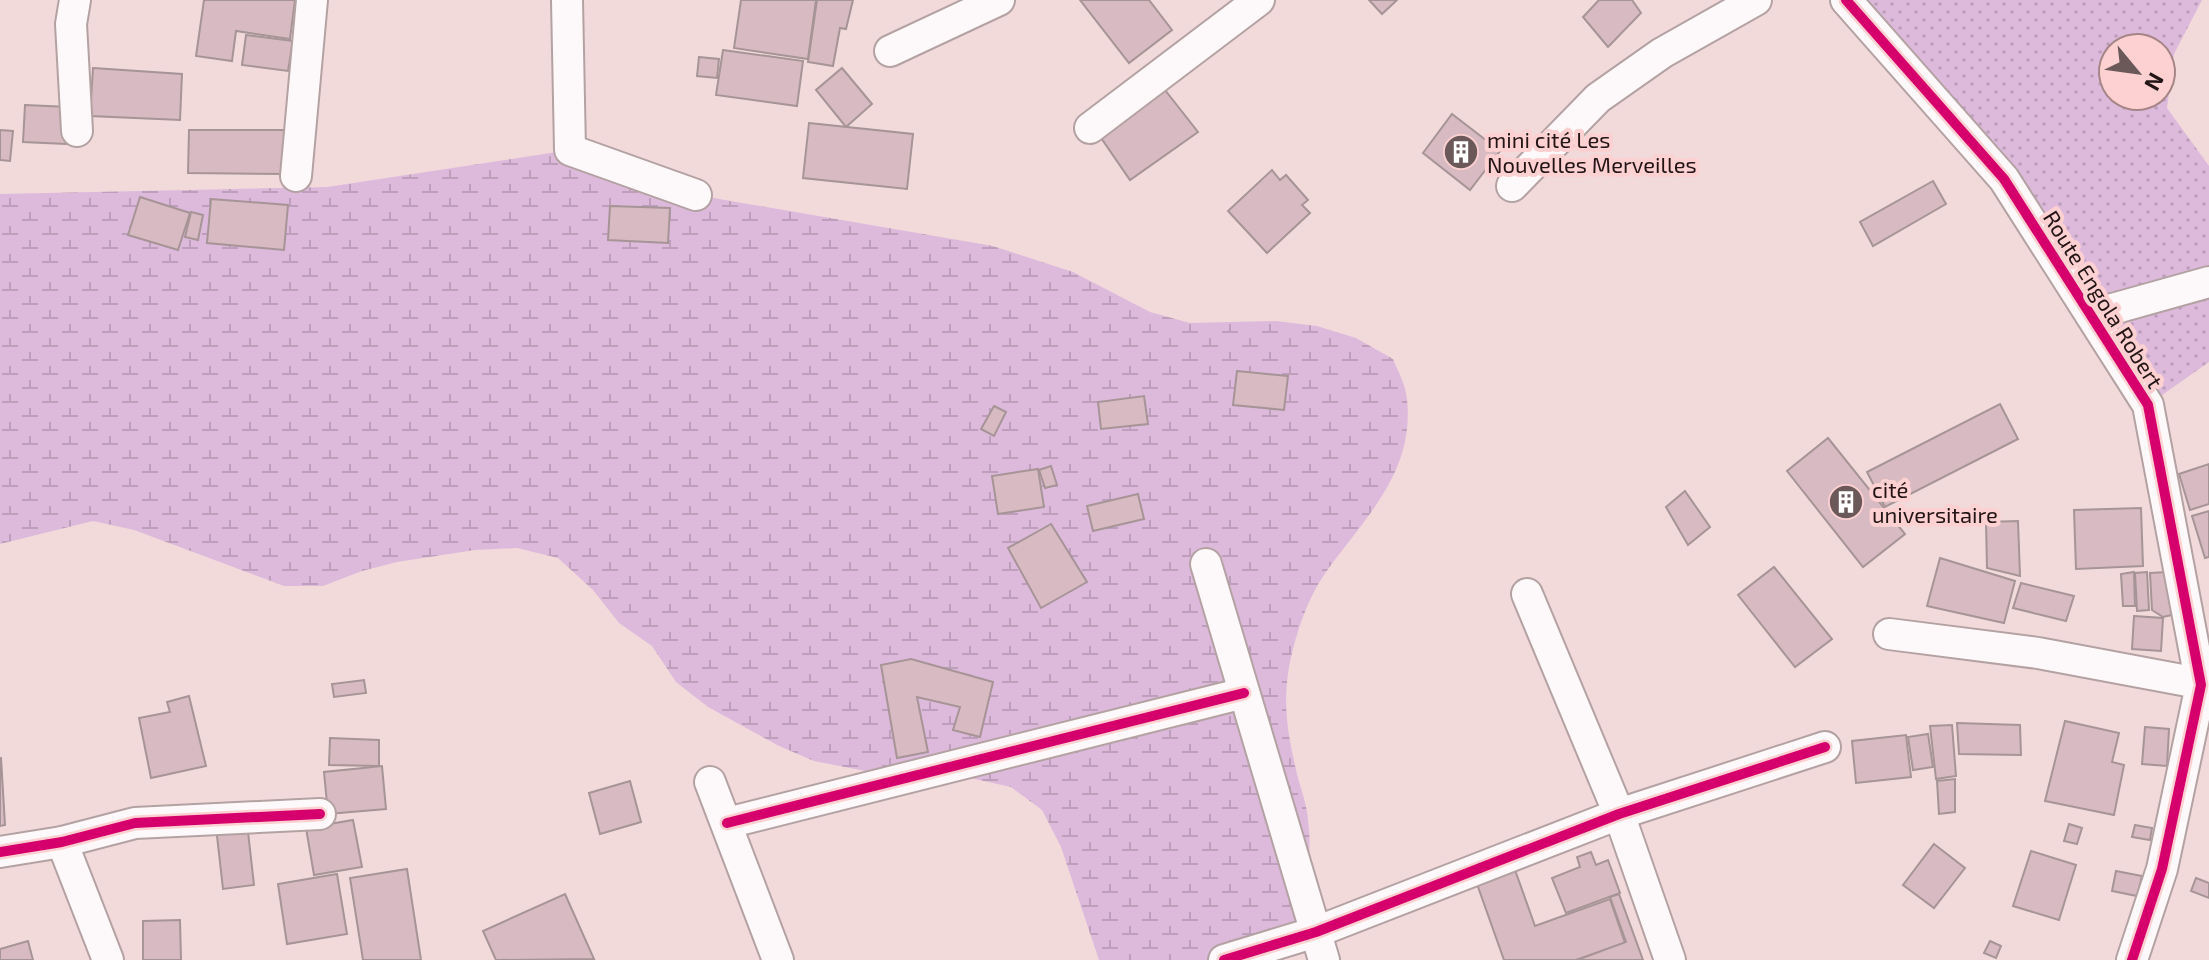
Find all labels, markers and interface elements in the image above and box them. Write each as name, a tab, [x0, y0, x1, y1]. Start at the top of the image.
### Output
north arrow	[2097, 32, 2177, 112]
text: N	[2140, 69, 2171, 95]
place label: mini cité Les Nouvelles Merveilles	[1487, 126, 1697, 177]
building icon: mini cité Les Nouvelles Merveilles	[1442, 133, 1480, 171]
street label: Route Engola Robert	[2039, 205, 2169, 393]
place label: cité universitaire	[1872, 476, 1998, 527]
building icon: cité universitaire	[1827, 483, 1865, 521]

